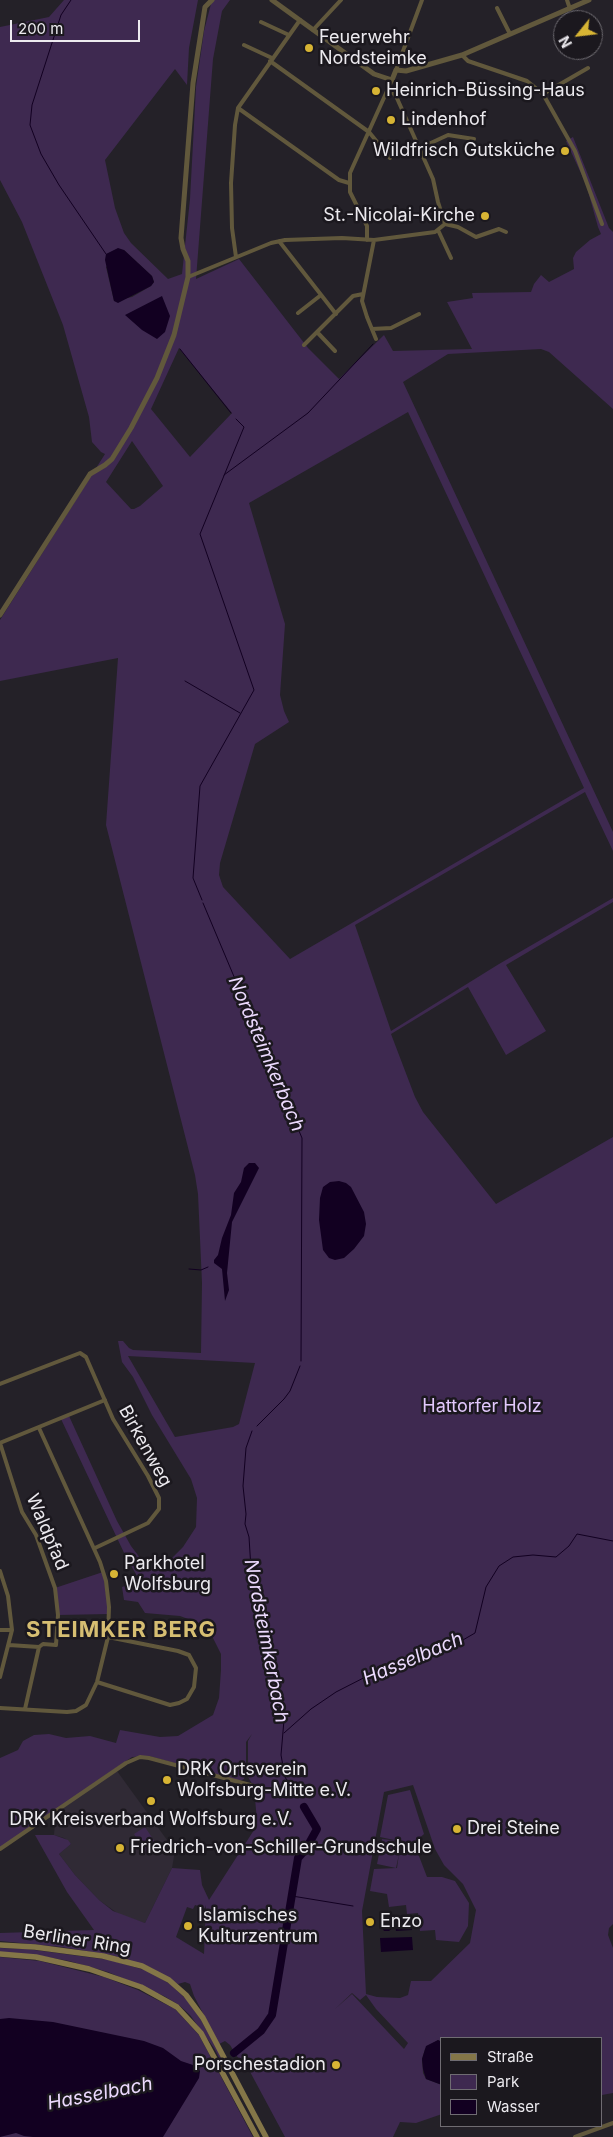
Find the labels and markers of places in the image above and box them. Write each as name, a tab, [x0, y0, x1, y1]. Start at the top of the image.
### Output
place label: Feuerwehr Nordsteimke	[319, 27, 427, 70]
marker: Feuerwehr Nordsteimke	[303, 42, 315, 54]
place label: Heinrich-Büssing-Haus	[386, 80, 585, 102]
marker: Heinrich-Büssing-Haus	[370, 85, 382, 97]
place label: Lindenhof	[401, 109, 486, 131]
marker: Lindenhof	[385, 114, 397, 126]
place label: Wildfrisch Gutsküche	[373, 140, 555, 162]
marker: Wildfrisch Gutsküche	[559, 145, 571, 157]
place label: St.-Nicolai-Kirche	[323, 205, 475, 227]
marker: St.-Nicolai-Kirche	[479, 210, 491, 222]
place label: Parkhotel Wolfsburg	[124, 1553, 211, 1596]
marker: Parkhotel Wolfsburg	[108, 1568, 120, 1580]
place label: DRK Ortsverein Wolfsburg-Mitte e.V.	[177, 1759, 351, 1802]
marker: DRK Ortsverein Wolfsburg-Mitte e.V.	[161, 1774, 173, 1786]
marker: DRK Kreisverband Wolfsburg e.V.	[145, 1795, 157, 1807]
place label: DRK Kreisverband Wolfsburg e.V.	[9, 1809, 293, 1831]
place label: Drei Steine	[467, 1818, 560, 1840]
marker: Drei Steine	[451, 1823, 463, 1835]
place label: Friedrich-von-Schiller-Grundschule	[130, 1837, 432, 1859]
marker: Friedrich-von-Schiller-Grundschule	[114, 1842, 126, 1854]
place label: Islamisches Kulturzentrum	[198, 1905, 318, 1948]
place label: Enzo	[380, 1911, 422, 1933]
marker: Enzo	[364, 1916, 376, 1928]
marker: Islamisches Kulturzentrum	[182, 1920, 194, 1932]
place label: Porschestadion	[194, 2054, 326, 2076]
marker: Porschestadion	[330, 2059, 342, 2071]

